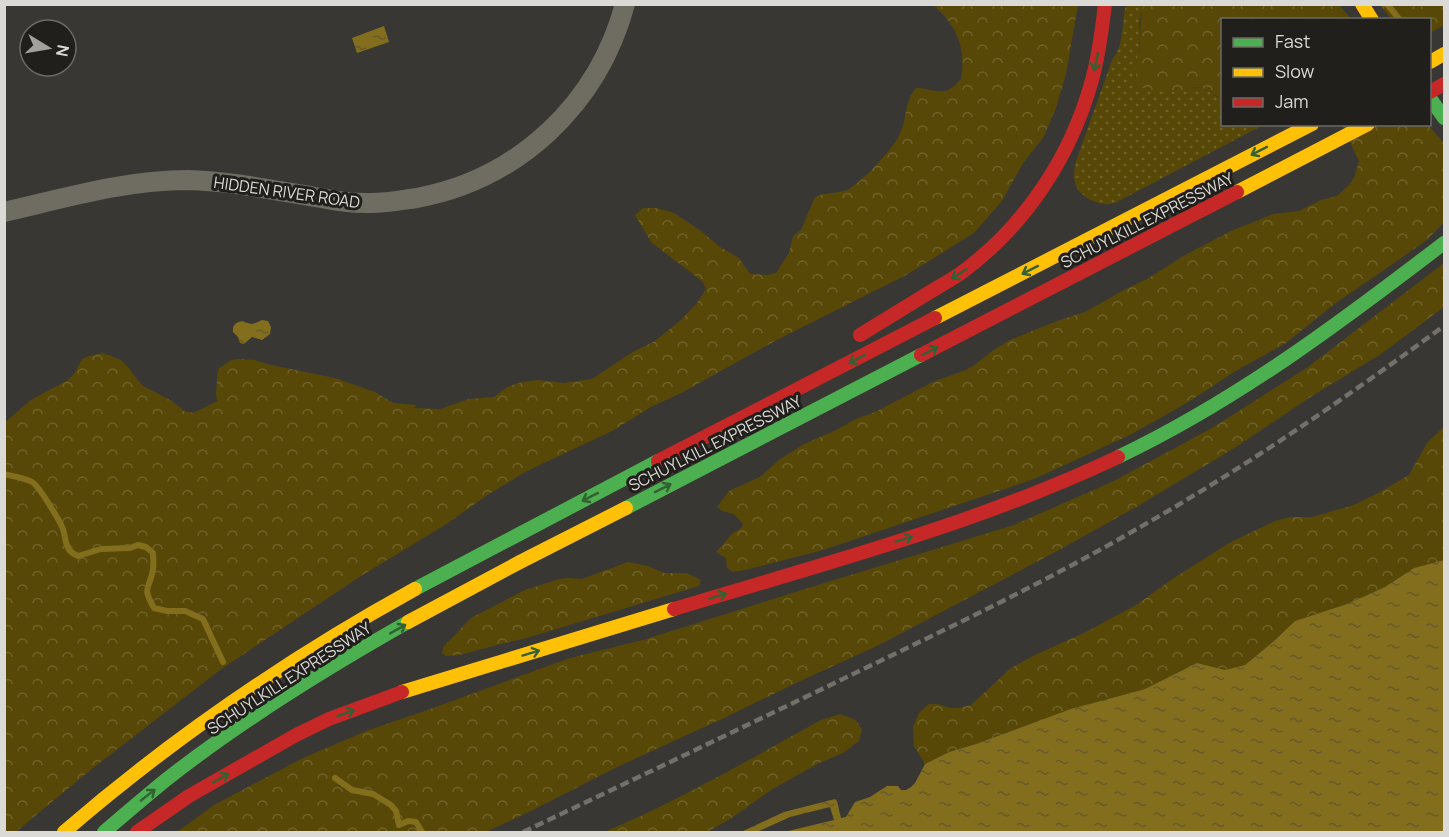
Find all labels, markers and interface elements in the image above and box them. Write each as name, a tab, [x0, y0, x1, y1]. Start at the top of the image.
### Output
north arrow	[18, 18, 78, 78]
legend	[1221, 18, 1431, 126]
text: Fast	[1275, 29, 1310, 53]
text: N	[51, 43, 75, 59]
one-way arrow	[1089, 52, 1101, 71]
text: Slow	[1275, 59, 1315, 83]
text: Jam	[1275, 89, 1309, 113]
one-way arrow	[1251, 146, 1269, 157]
street label: SCHUYLKILL EXPRESSWAY	[1057, 167, 1237, 273]
street label: HIDDEN RIVER ROAD	[212, 171, 362, 213]
one-way arrow	[1022, 264, 1040, 276]
one-way arrow	[951, 268, 968, 280]
one-way arrow	[920, 344, 938, 356]
one-way arrow	[849, 353, 866, 365]
street label: SCHUYLKILL EXPRESSWAY	[625, 390, 805, 496]
one-way arrow	[654, 482, 671, 494]
one-way arrow	[582, 492, 600, 503]
one-way arrow	[894, 533, 913, 544]
one-way arrow	[708, 590, 727, 601]
street label: SCHUYLKILL EXPRESSWAY	[203, 617, 375, 739]
one-way arrow	[389, 622, 406, 634]
one-way arrow	[521, 647, 540, 658]
one-way arrow	[336, 707, 355, 718]
one-way arrow	[212, 772, 229, 784]
one-way arrow	[140, 788, 156, 801]

